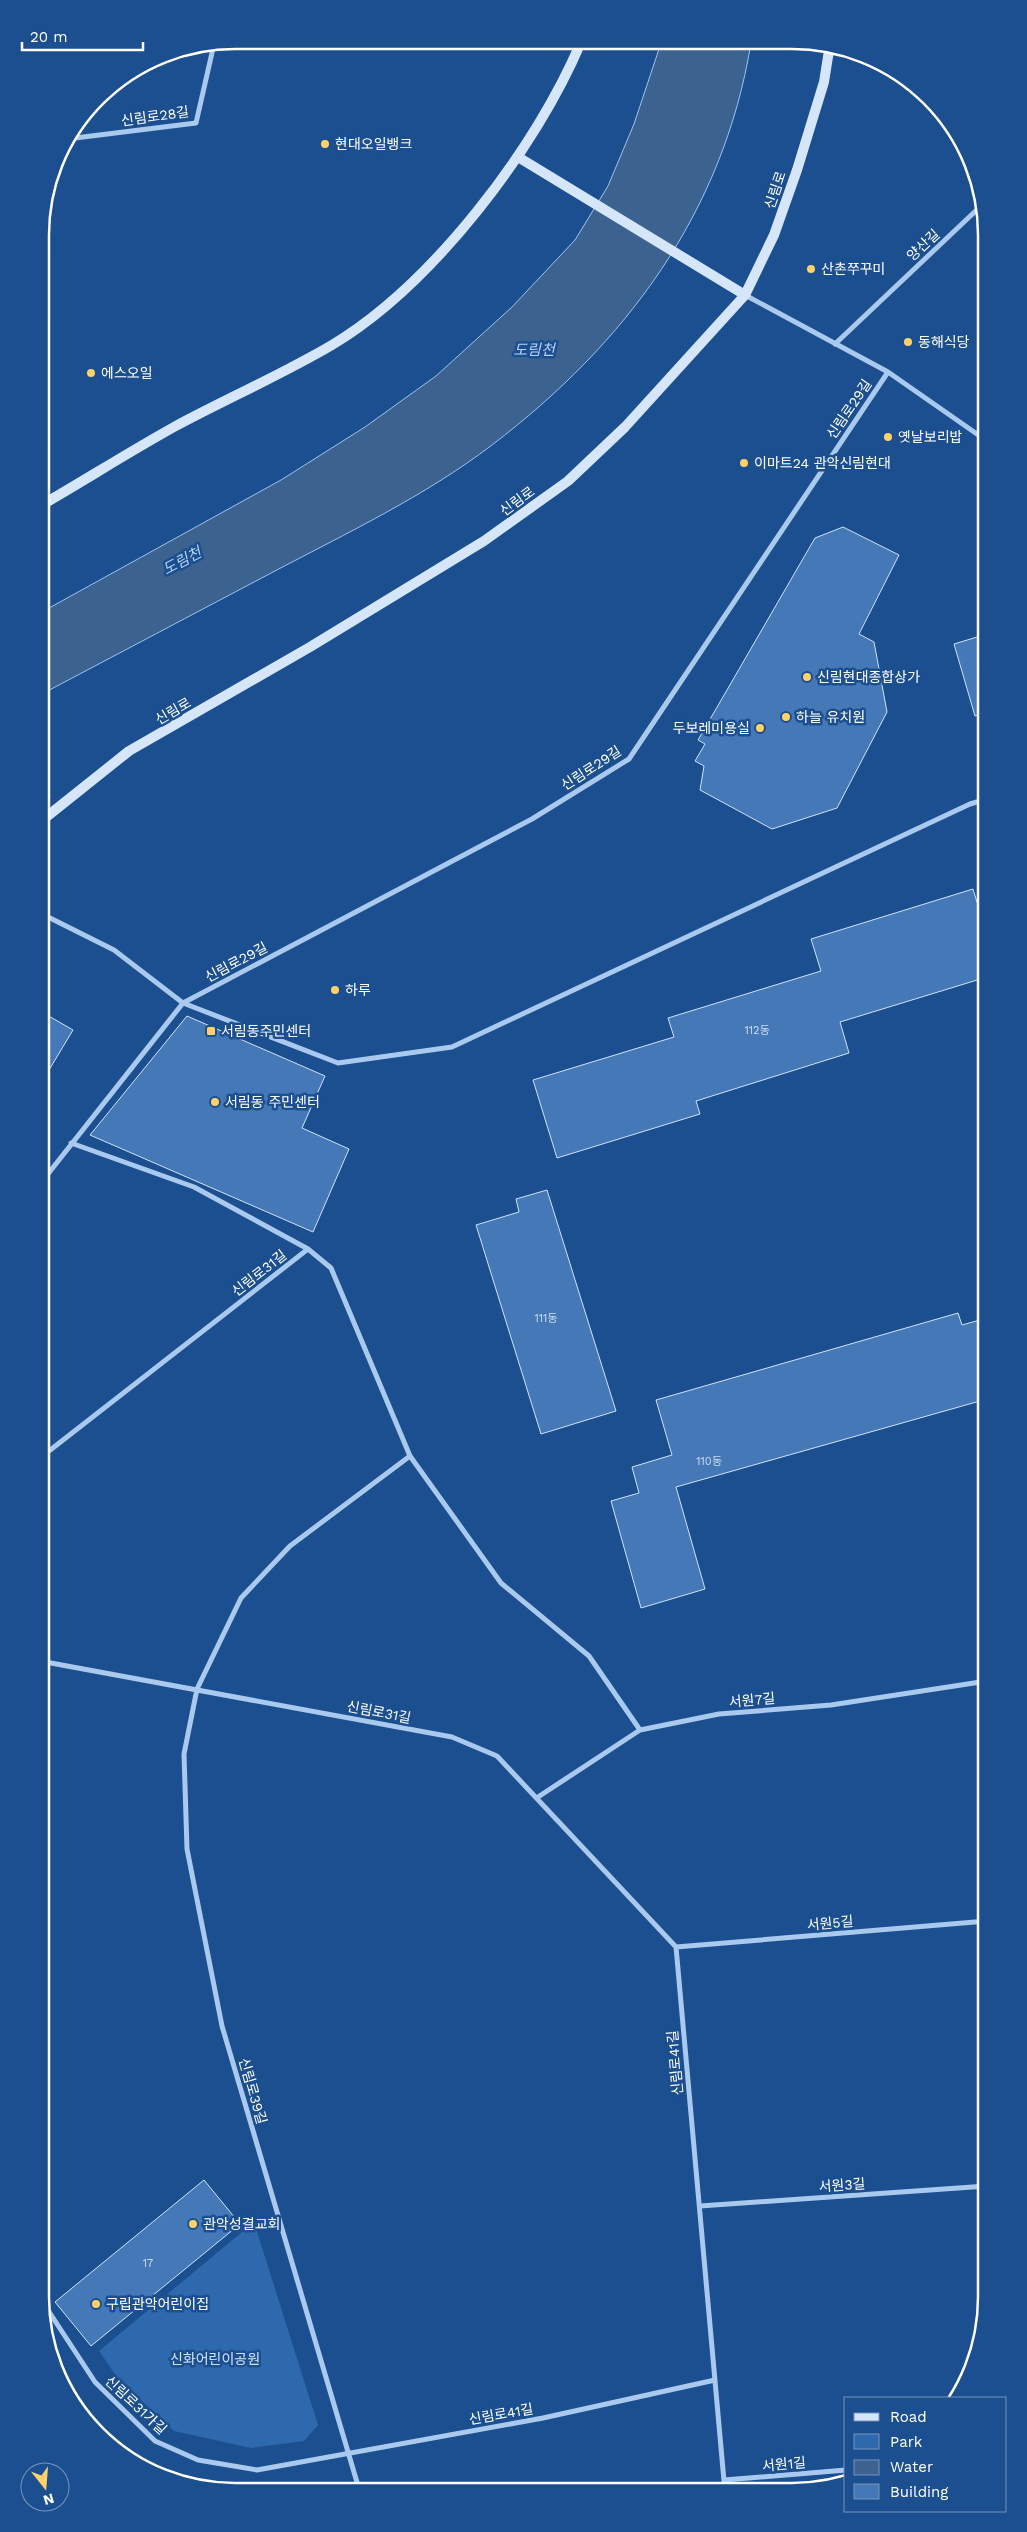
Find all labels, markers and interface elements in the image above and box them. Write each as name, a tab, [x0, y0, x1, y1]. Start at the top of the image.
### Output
scale bar	[22, 20, 144, 52]
text: 20 m	[30, 28, 68, 46]
street label: 신림로28길	[120, 103, 190, 129]
place label: 현대오일뱅크	[335, 136, 412, 152]
marker: 현대오일뱅크	[319, 138, 331, 150]
street label: 신림로	[761, 169, 789, 211]
street label: 양산길	[903, 226, 943, 264]
place label: 산촌쭈꾸미	[821, 261, 885, 277]
marker: 산촌쭈꾸미	[805, 263, 817, 275]
place label: 동해식당	[918, 334, 970, 350]
marker: 동해식당	[902, 336, 914, 348]
water label: 도림천	[513, 341, 557, 359]
place label: 에스오일	[101, 365, 153, 381]
marker: 에스오일	[85, 367, 97, 379]
street label: 신림로29길	[823, 376, 875, 442]
place label: 옛날보리밥	[898, 429, 963, 445]
marker: 옛날보리밥	[882, 431, 894, 443]
place label: 이마트24 관악신림현대	[754, 455, 891, 471]
marker: 이마트24 관악신림현대	[738, 457, 750, 469]
street label: 신림로	[497, 483, 537, 519]
water label: 도림천	[159, 542, 206, 579]
place label: 신림현대종합상가	[817, 669, 920, 685]
marker: 신림현대종합상가	[801, 671, 813, 683]
street label: 신림로	[152, 694, 194, 728]
place label: 하늘 유치원	[796, 709, 865, 725]
marker: 하늘 유치원	[780, 711, 792, 723]
place label: 두보레미용실	[673, 720, 750, 736]
marker: 두보레미용실	[754, 722, 766, 734]
street label: 신림로29길	[558, 743, 624, 793]
street label: 신림로29길	[202, 939, 270, 985]
place label: 하루	[345, 982, 371, 998]
marker: 하루	[329, 984, 341, 996]
place label: 서림동주민센터	[221, 1023, 311, 1039]
house number: 112동	[744, 1024, 770, 1037]
marker: 서림동주민센터	[205, 1025, 217, 1037]
place label: 서림동 주민센터	[225, 1094, 320, 1110]
marker: 서림동 주민센터	[209, 1096, 221, 1108]
street label: 신림로31길	[228, 1247, 290, 1299]
house number: 111동	[535, 1312, 558, 1325]
house number: 110동	[696, 1455, 722, 1468]
street label: 서원7길	[728, 1690, 776, 1710]
street label: 신림로31길	[345, 1698, 413, 1726]
street label: 서원5길	[806, 1913, 854, 1933]
street label: 신림로41길	[664, 2030, 686, 2096]
street label: 신림로39길	[236, 2056, 270, 2126]
street label: 서원3길	[818, 2175, 866, 2195]
place label: 관악성결교회	[203, 2216, 280, 2232]
marker: 관악성결교회	[187, 2218, 199, 2230]
house number: 17	[143, 2257, 153, 2270]
place label: 구립관악어린이집	[106, 2296, 209, 2312]
marker: 구립관악어린이집	[90, 2298, 102, 2310]
park label: 신화어린이공원	[170, 2351, 260, 2367]
street label: 신림로31가길	[102, 2373, 170, 2437]
legend	[844, 2397, 1007, 2512]
street label: 신림로41길	[467, 2400, 535, 2428]
text: Road	[890, 2408, 927, 2426]
text: Park	[890, 2433, 923, 2451]
street label: 서원1길	[761, 2454, 807, 2474]
text: Water	[890, 2458, 933, 2476]
north arrow	[20, 2462, 70, 2512]
text: Building	[890, 2483, 948, 2501]
text: N	[42, 2490, 56, 2509]

